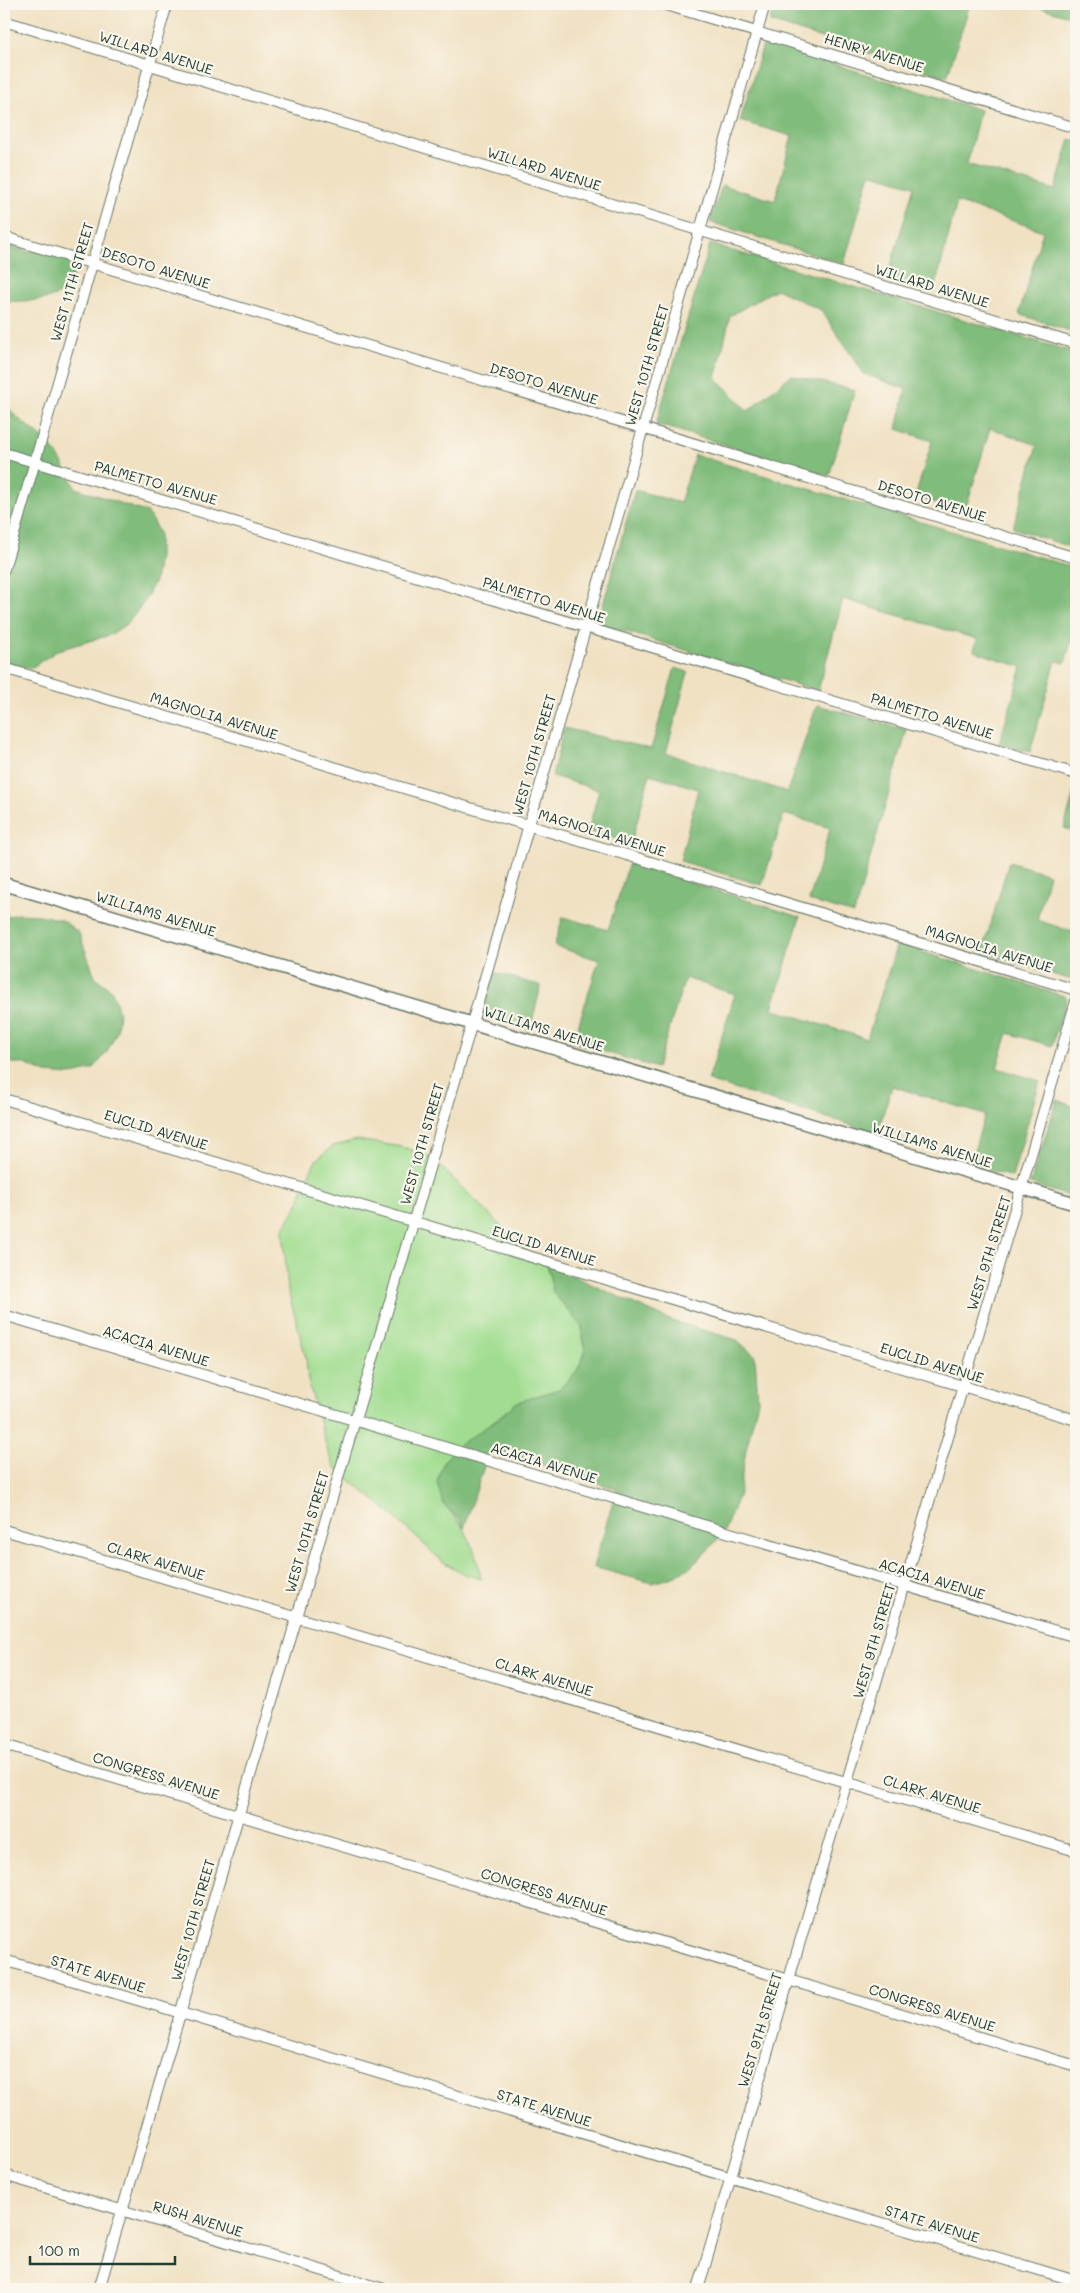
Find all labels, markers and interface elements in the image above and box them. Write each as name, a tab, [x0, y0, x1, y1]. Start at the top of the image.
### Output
street label: WILLARD AVENUE	[97, 26, 215, 79]
street label: HENRY AVENUE	[822, 28, 926, 77]
street label: WILLARD AVENUE	[485, 142, 603, 195]
street label: WEST 11TH STREET	[45, 220, 98, 344]
street label: DESOTO AVENUE	[100, 242, 213, 293]
street label: WILLARD AVENUE	[873, 259, 991, 312]
street label: WEST 10TH STREET	[620, 301, 673, 428]
street label: DESOTO AVENUE	[488, 358, 601, 409]
street label: PALMETTO AVENUE	[92, 456, 220, 509]
street label: DESOTO AVENUE	[876, 475, 989, 526]
street label: PALMETTO AVENUE	[481, 572, 608, 627]
street label: MAGNOLIA AVENUE	[148, 687, 280, 744]
street label: PALMETTO AVENUE	[869, 688, 996, 743]
street label: WEST 10TH STREET	[507, 691, 560, 818]
street label: MAGNOLIA AVENUE	[536, 804, 668, 861]
street label: WILLIAMS AVENUE	[94, 886, 219, 941]
street label: MAGNOLIA AVENUE	[923, 920, 1055, 977]
street label: WILLIAMS AVENUE	[482, 1001, 607, 1056]
street label: WEST 10TH STREET	[395, 1080, 448, 1207]
street label: EUCLID AVENUE	[102, 1105, 210, 1154]
street label: WILLIAMS AVENUE	[870, 1117, 995, 1172]
street label: WEST 9TH STREET	[962, 1193, 1015, 1313]
street label: EUCLID AVENUE	[490, 1221, 598, 1270]
street label: ACACIA AVENUE	[101, 1320, 212, 1371]
street label: EUCLID AVENUE	[878, 1338, 986, 1387]
street label: ACACIA AVENUE	[489, 1437, 600, 1488]
street label: WEST 10TH STREET	[280, 1468, 333, 1595]
street label: CLARK AVENUE	[105, 1537, 207, 1584]
street label: ACACIA AVENUE	[877, 1553, 988, 1604]
street label: WEST 9TH STREET	[848, 1581, 899, 1701]
street label: CLARK AVENUE	[493, 1653, 595, 1700]
street label: CONGRESS AVENUE	[91, 1747, 222, 1804]
street label: CLARK AVENUE	[881, 1770, 983, 1817]
street label: WEST 10TH STREET	[166, 1856, 219, 1983]
street label: CONGRESS AVENUE	[479, 1863, 610, 1920]
street label: STATE AVENUE	[49, 1950, 148, 1997]
street label: WEST 9TH STREET	[733, 1970, 786, 2090]
street label: CONGRESS AVENUE	[867, 1979, 998, 2036]
street label: STATE AVENUE	[495, 2084, 594, 2131]
street label: RUSH AVENUE	[151, 2196, 245, 2241]
street label: STATE AVENUE	[883, 2200, 982, 2247]
scale bar	[30, 2233, 175, 2265]
text: 100 m	[38, 2240, 80, 2260]

